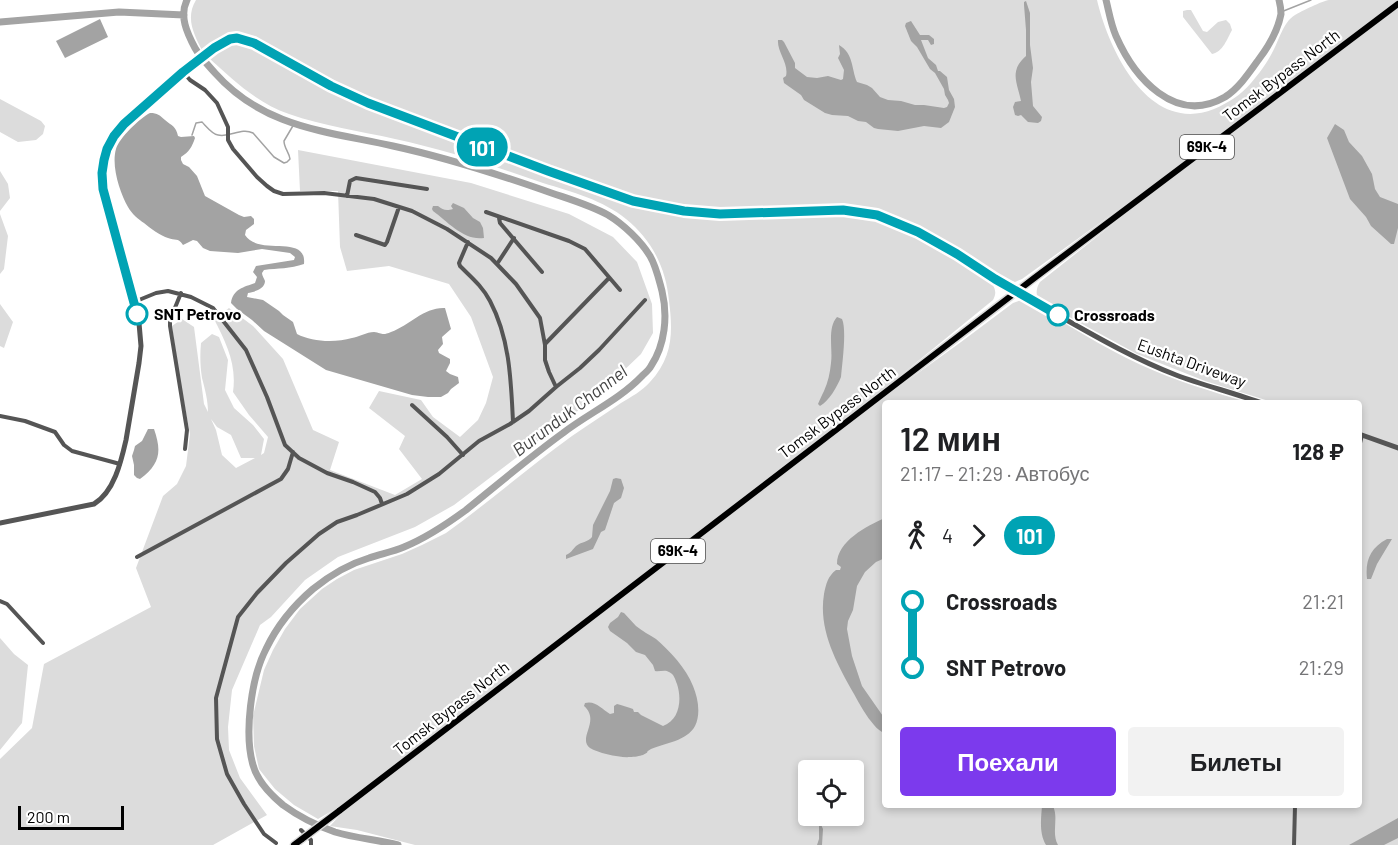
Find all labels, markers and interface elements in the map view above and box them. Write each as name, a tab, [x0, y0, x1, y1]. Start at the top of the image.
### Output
street label: Tomsk Bypass North	[1218, 24, 1343, 125]
line badge: 101	[448, 128, 516, 166]
text: 101	[469, 135, 495, 160]
road number: 69К-4	[1180, 135, 1234, 159]
marker: SNT Petrovo	[126, 303, 148, 325]
place label: SNT Petrovo	[154, 304, 242, 323]
marker: Crossroads	[1047, 304, 1069, 326]
place label: Crossroads	[1074, 305, 1155, 324]
street label: Eushta Driveway	[1135, 334, 1250, 391]
water label: Burunduk Channel	[508, 360, 631, 460]
street label: Tomsk Bypass North	[774, 361, 899, 462]
text: 12 мин	[900, 418, 1001, 458]
text: 128 ₽	[1292, 438, 1344, 464]
text: 21:17 – 21:29 · Автобус	[900, 461, 1090, 485]
icon: walk	[900, 519, 933, 552]
icon: forward	[962, 519, 995, 552]
text: 4	[942, 523, 953, 547]
text: 101	[1016, 523, 1043, 548]
road number: 69К-4	[651, 539, 705, 563]
text: Crossroads	[946, 588, 1057, 614]
text: 21:21	[1302, 589, 1344, 613]
text: SNT Petrovo	[946, 654, 1066, 680]
text: 21:29	[1299, 655, 1344, 679]
street label: Tomsk Bypass North	[389, 657, 512, 759]
button: Поехали	[900, 727, 1116, 796]
button: Билеты	[1128, 727, 1344, 796]
map controls	[798, 760, 864, 826]
button: locate	[798, 760, 864, 826]
scale bar	[18, 803, 124, 830]
text: 200 m	[27, 807, 70, 826]

